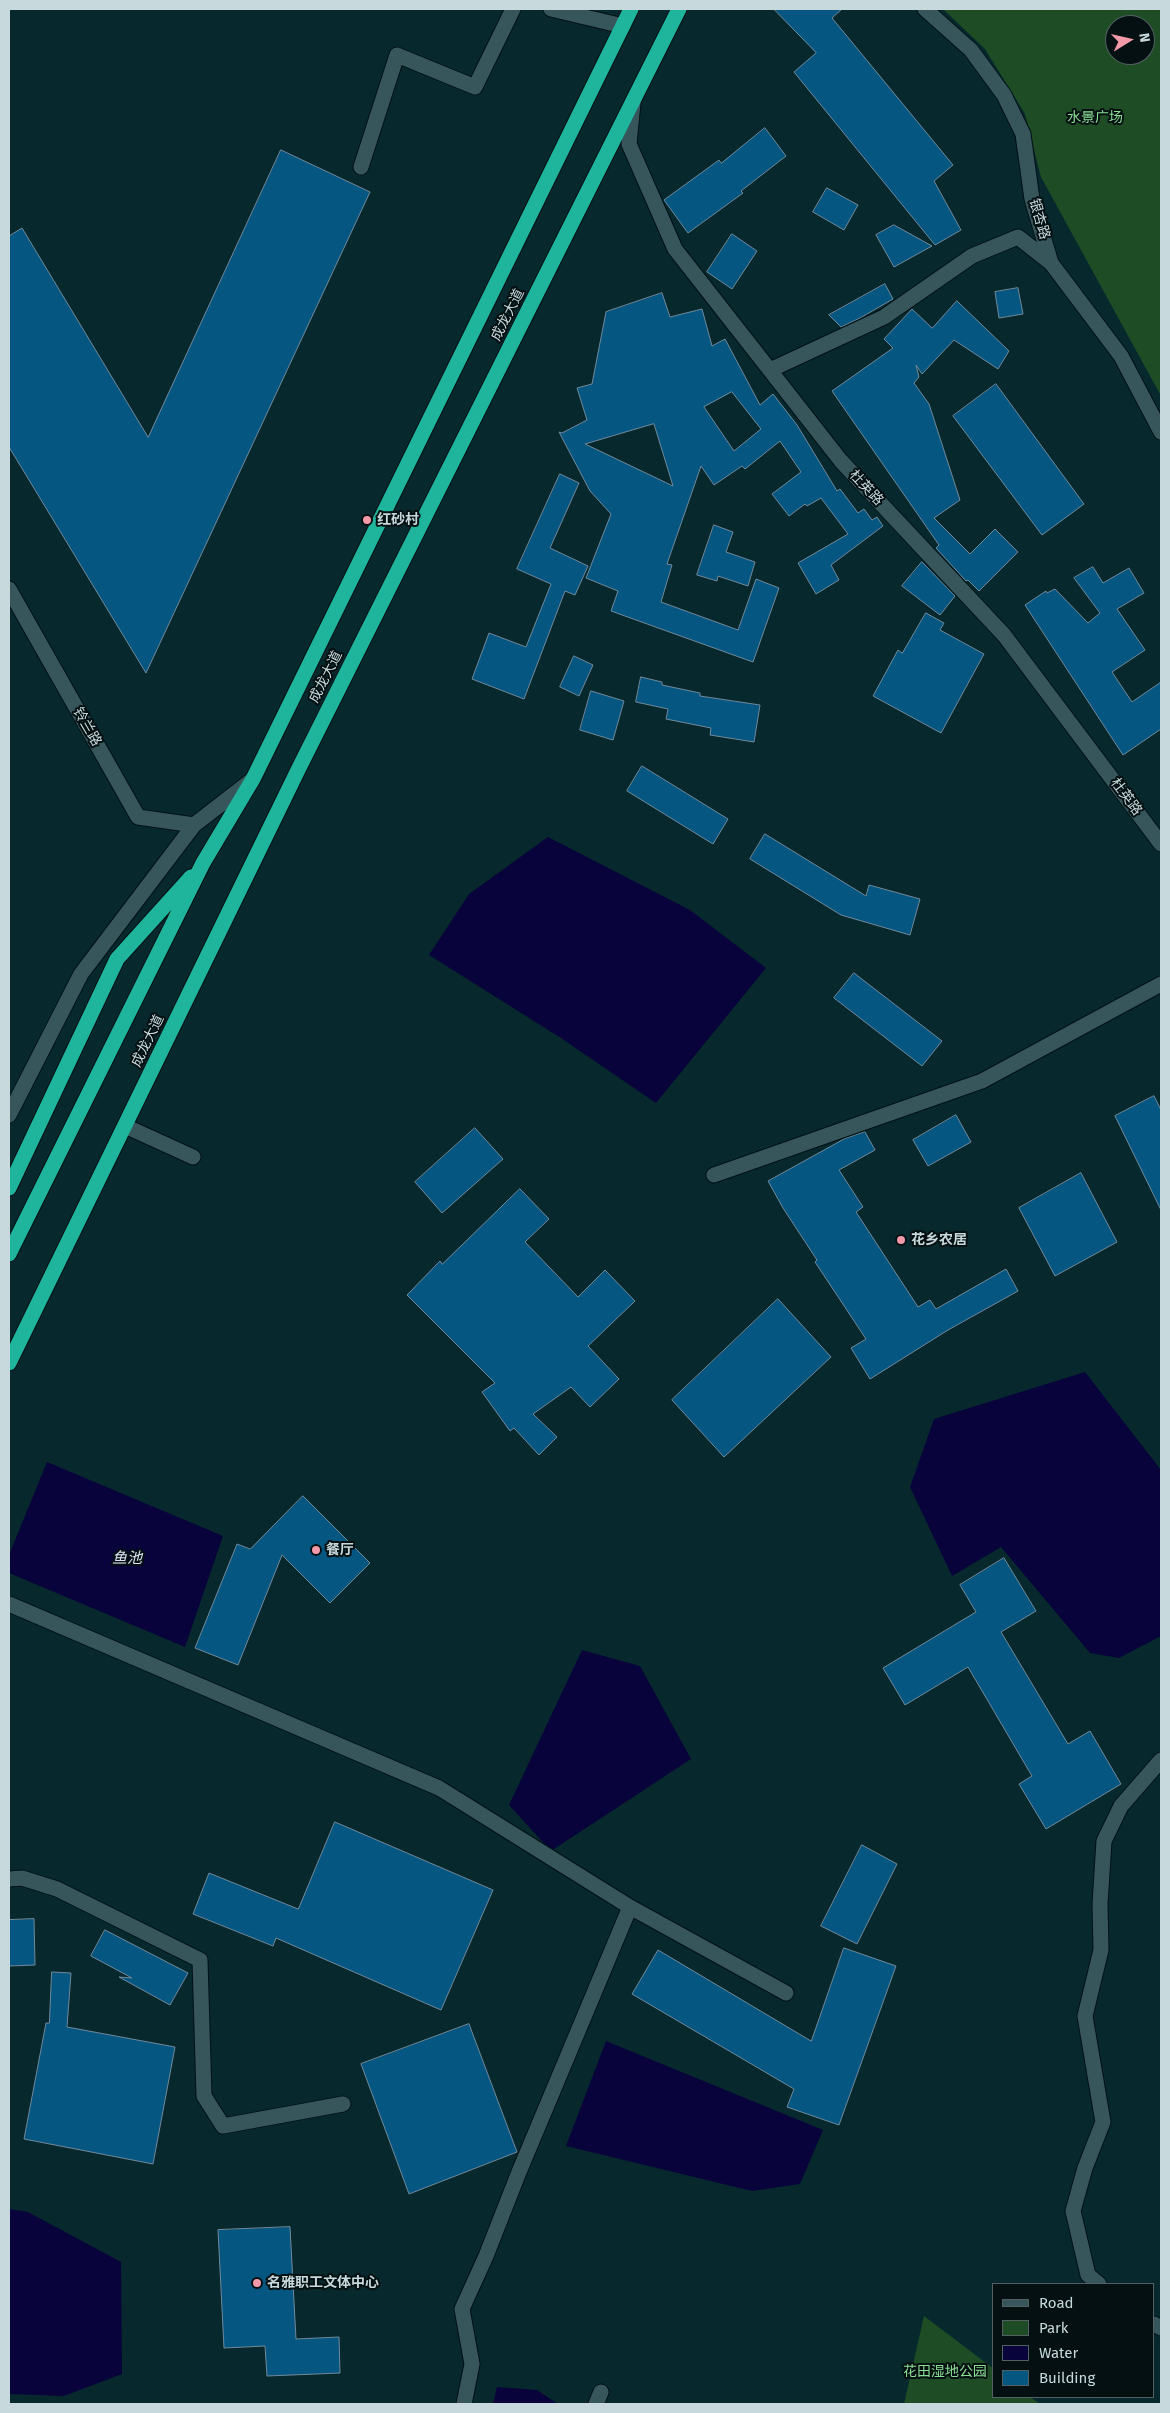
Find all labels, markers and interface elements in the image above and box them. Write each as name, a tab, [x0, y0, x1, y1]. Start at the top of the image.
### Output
north arrow	[1105, 15, 1155, 65]
text: N	[1135, 32, 1153, 44]
park label: 水景广场	[1067, 110, 1123, 126]
street label: 银杏路	[1025, 196, 1053, 242]
street label: 成龙大道	[488, 286, 528, 344]
street label: 杜英路	[846, 467, 886, 509]
place label: 红砂村	[377, 512, 419, 528]
marker: 红砂村	[361, 514, 373, 526]
street label: 成龙大道	[306, 648, 346, 706]
street label: 铃兰路	[69, 705, 105, 749]
street label: 杜英路	[1107, 775, 1145, 819]
street label: 成龙大道	[128, 1012, 168, 1070]
place label: 花乡农居	[911, 1232, 967, 1248]
marker: 花乡农居	[895, 1234, 907, 1246]
place label: 餐厅	[326, 1542, 354, 1558]
marker: 餐厅	[310, 1544, 322, 1556]
water label: 鱼池	[112, 1550, 142, 1568]
place label: 名雅职工文体中心	[267, 2275, 379, 2291]
marker: 名雅职工文体中心	[251, 2277, 263, 2289]
legend	[992, 2283, 1155, 2398]
text: Road	[1039, 2294, 1074, 2312]
text: Park	[1039, 2319, 1069, 2337]
text: Water	[1039, 2344, 1078, 2362]
park label: 花田湿地公园	[903, 2364, 987, 2380]
text: Building	[1039, 2369, 1095, 2387]

